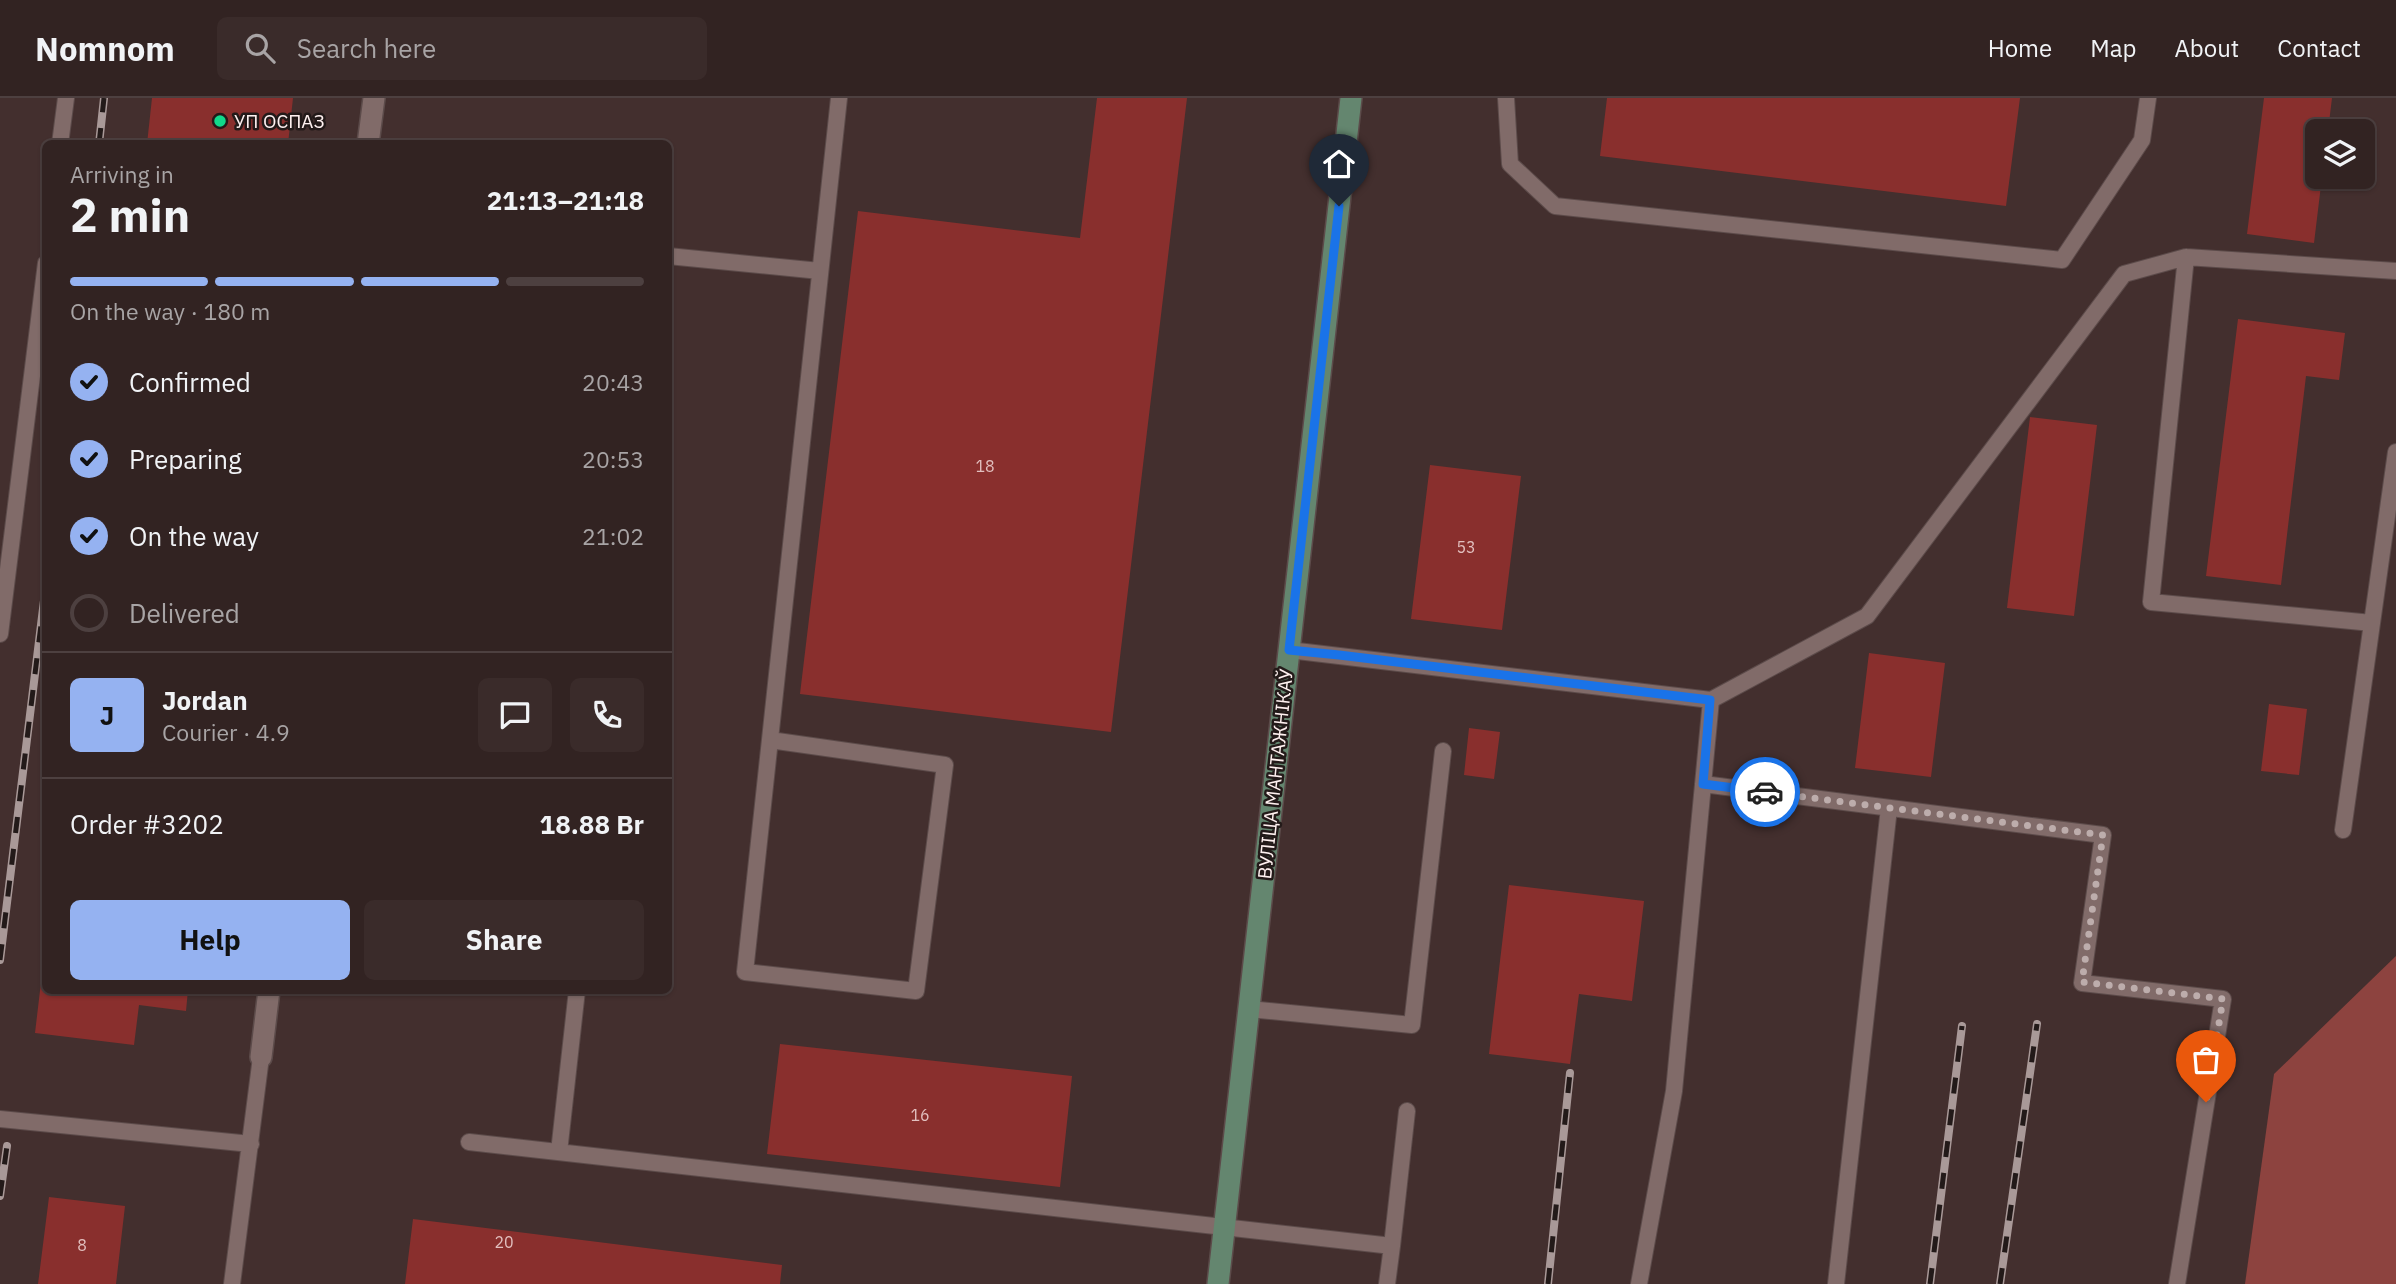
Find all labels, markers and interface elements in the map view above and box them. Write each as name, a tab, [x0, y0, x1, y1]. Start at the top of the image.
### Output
search box	[217, 17, 707, 80]
text: Nomnom	[35, 27, 175, 70]
icon: search	[241, 29, 279, 67]
text: Search here	[297, 31, 436, 65]
text: Home	[1988, 32, 2052, 64]
text: Map	[2090, 32, 2136, 64]
text: About	[2174, 32, 2239, 64]
text: Contact	[2277, 32, 2361, 64]
place label: УП ОСПАЗ	[234, 109, 325, 133]
marker: УП ОСПАЗ	[212, 113, 228, 129]
map controls	[2305, 119, 2375, 189]
button: layers	[2305, 119, 2375, 189]
pin	[1309, 134, 1369, 206]
icon: home	[1320, 145, 1358, 183]
text: Arriving in	[70, 159, 174, 189]
text: 21:13–21:18	[487, 183, 644, 217]
text: 2 min	[70, 185, 190, 245]
text: On the way · 180 m	[70, 296, 270, 326]
icon: check	[70, 363, 108, 401]
text: Confirmed	[129, 365, 251, 399]
text: 20:43	[582, 367, 644, 397]
icon: check	[70, 440, 108, 478]
text: Preparing	[129, 442, 242, 476]
text: 20:53	[582, 444, 644, 474]
house number: 18	[975, 456, 995, 476]
icon: check	[70, 517, 108, 555]
text: On the way	[129, 519, 259, 553]
text: 21:02	[582, 521, 644, 551]
house number: 53	[1456, 537, 1476, 557]
text: Delivered	[129, 596, 240, 630]
street label: ВУЛІЦА МАНТАЖНІКАЎ	[1252, 668, 1298, 880]
button: chat	[478, 678, 552, 752]
button: phone	[570, 678, 644, 752]
text: Jordan	[162, 683, 248, 717]
text: J	[100, 698, 114, 732]
text: Courier · 4.9	[162, 717, 290, 747]
courier	[1730, 757, 1800, 827]
icon: car	[1746, 773, 1784, 811]
text: Order #3202	[70, 807, 224, 841]
text: 18.88 Br	[540, 807, 644, 841]
button: Help	[70, 900, 350, 980]
button: Share	[364, 900, 644, 980]
pin	[2176, 1030, 2236, 1102]
icon: bag	[2187, 1041, 2225, 1079]
house number: 16	[910, 1105, 930, 1125]
house number: 20	[494, 1232, 514, 1252]
house number: 8	[77, 1235, 87, 1255]

